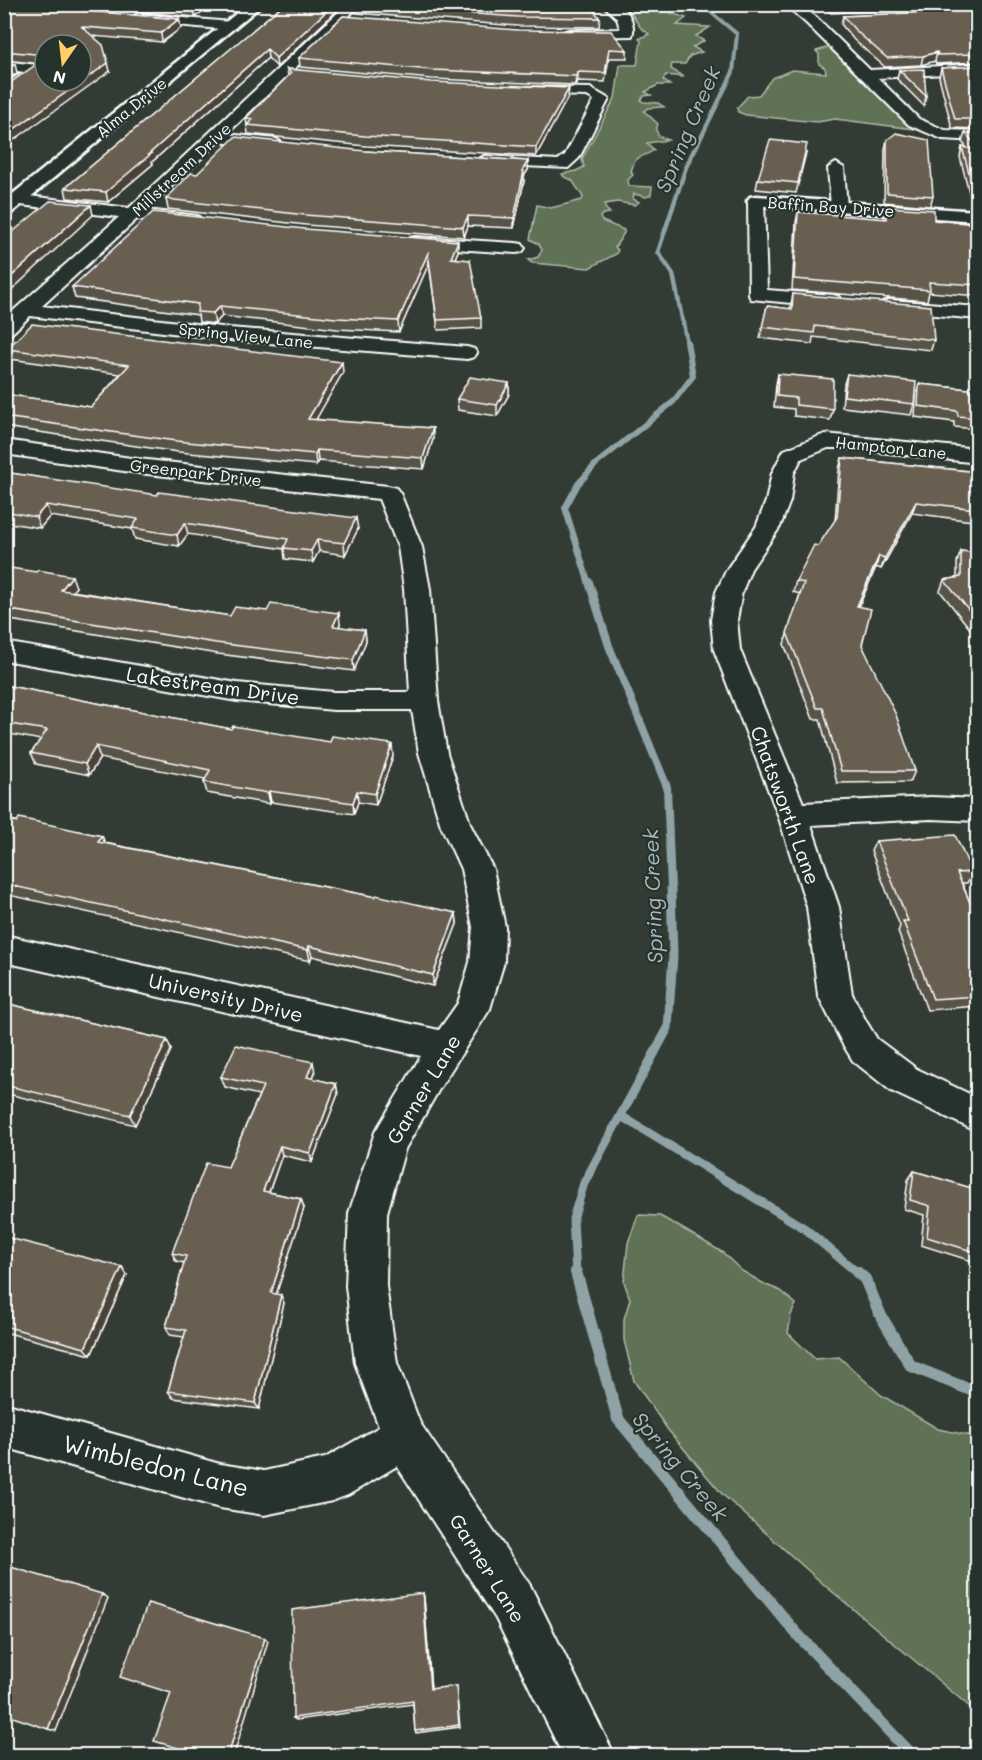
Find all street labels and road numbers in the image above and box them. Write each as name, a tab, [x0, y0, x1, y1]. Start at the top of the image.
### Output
street label: Alma Drive	[91, 72, 171, 142]
street label: Millstream Drive	[127, 117, 235, 221]
street label: Baffin Bay Drive	[767, 191, 895, 221]
street label: Spring View Lane	[178, 318, 314, 352]
street label: Hampton Lane	[834, 431, 948, 463]
street label: Greenpark Drive	[129, 454, 263, 490]
street label: Lakestream Drive	[125, 660, 301, 710]
street label: Chatsworth Lane	[745, 722, 827, 888]
street label: University Drive	[146, 967, 306, 1027]
street label: Garner Lane	[380, 1029, 466, 1149]
street label: Wimbledon Lane	[60, 1427, 252, 1503]
street label: Garner Lane	[444, 1509, 532, 1627]

